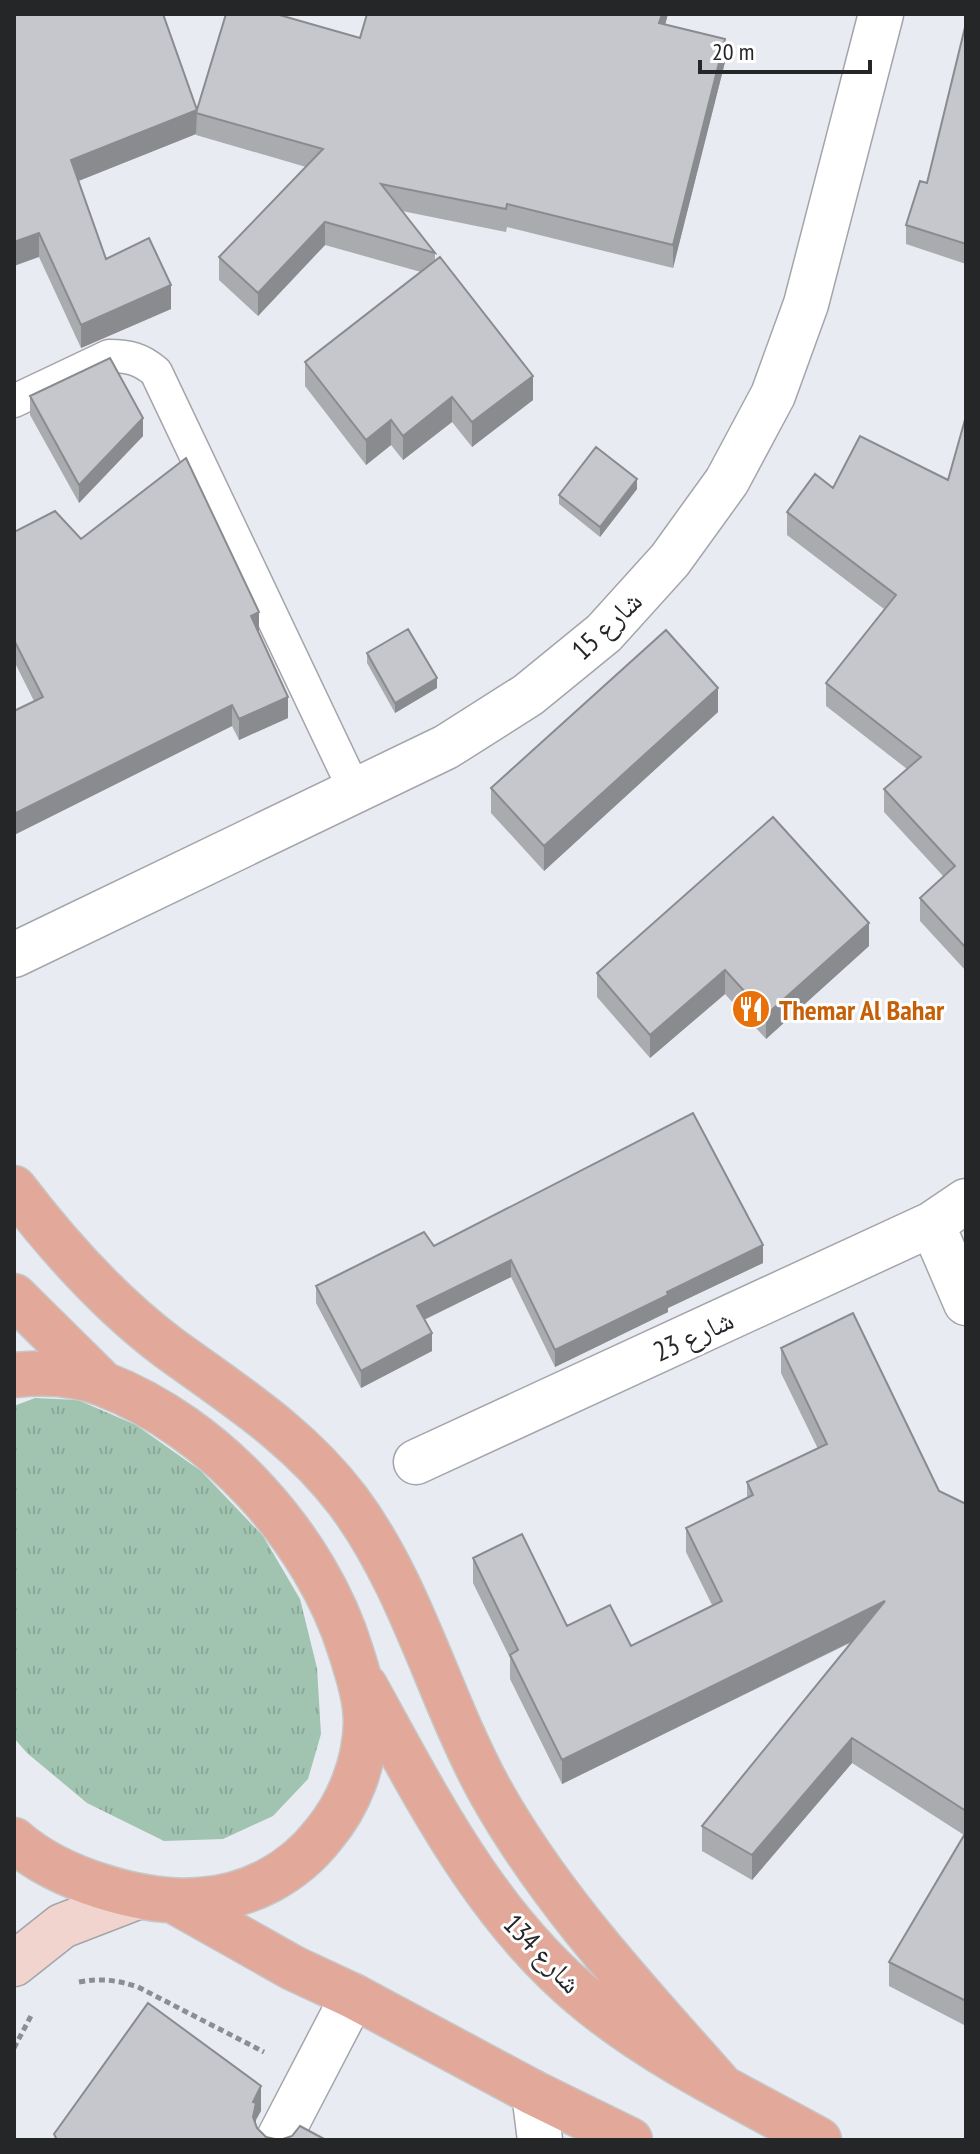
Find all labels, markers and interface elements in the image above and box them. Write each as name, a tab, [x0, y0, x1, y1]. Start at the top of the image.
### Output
scale bar	[700, 24, 870, 74]
text: 20 m	[712, 36, 754, 67]
street label: شارع 15	[563, 582, 649, 668]
restaurant icon: Themar Al Bahar	[730, 988, 772, 1030]
place label: Themar Al Bahar	[779, 991, 945, 1028]
street label: شارع 23	[647, 1300, 739, 1370]
street label: شارع 134	[496, 1905, 590, 2001]

